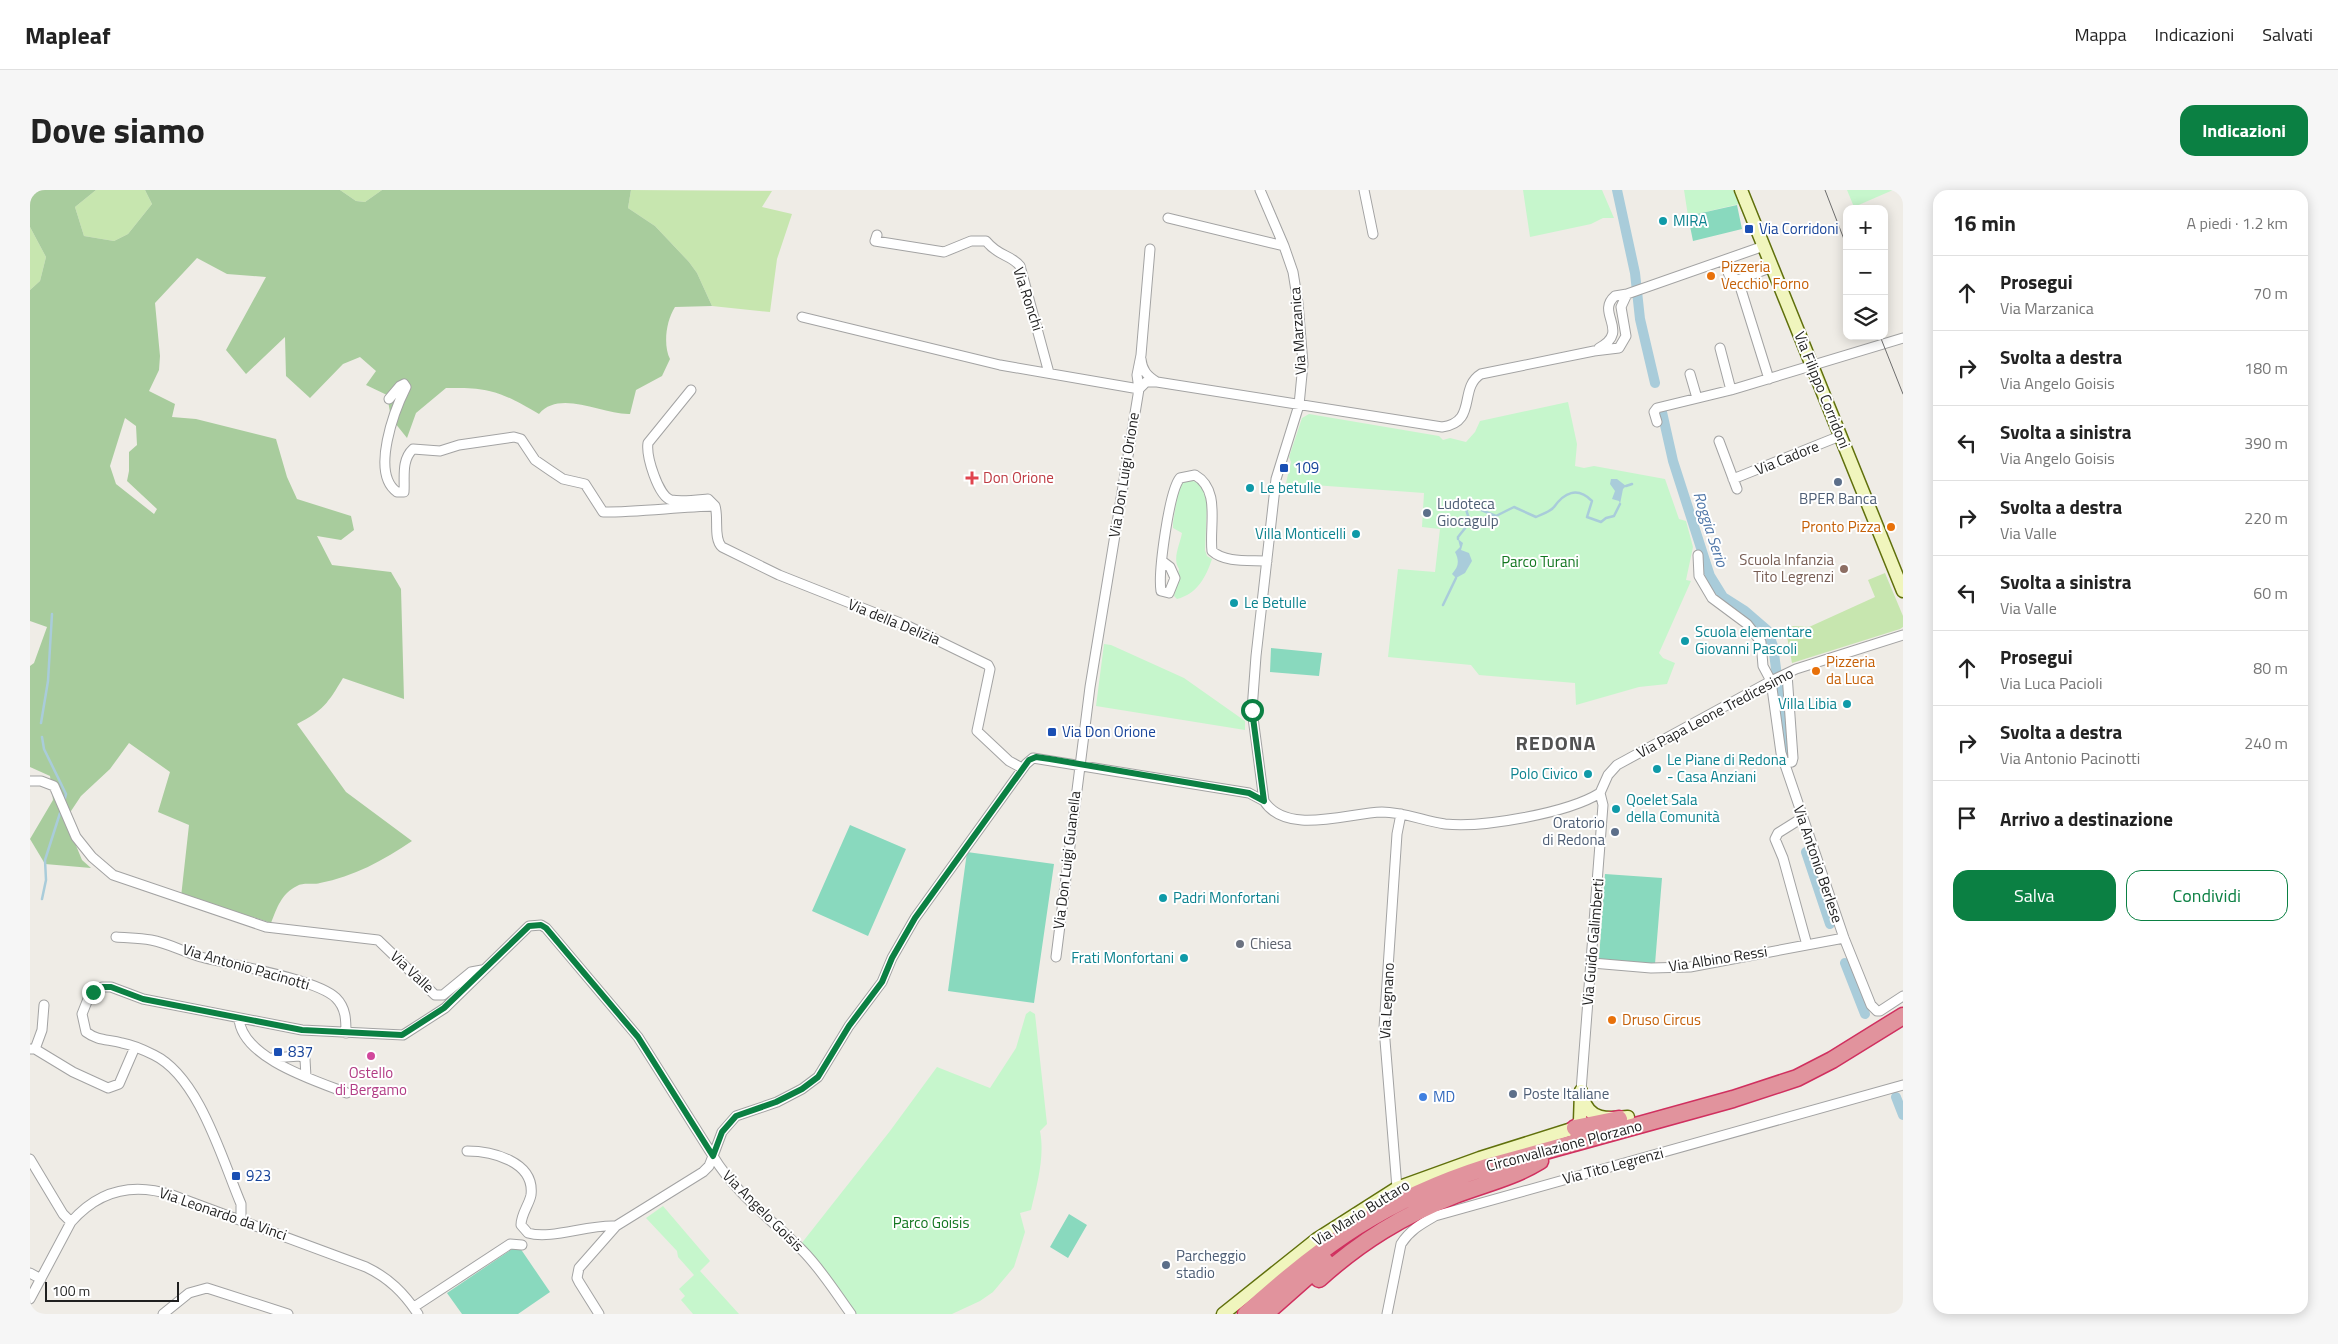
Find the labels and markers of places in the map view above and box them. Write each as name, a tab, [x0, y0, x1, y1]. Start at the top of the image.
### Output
place label: MIRA	[1673, 209, 1707, 232]
marker: MIRA	[1657, 215, 1669, 227]
place label: Via Corridoni	[1759, 217, 1839, 240]
marker: Via Corridoni	[1743, 223, 1755, 235]
place label: Pizzeria Vecchio Forno	[1721, 255, 1809, 295]
marker: Pizzeria Vecchio Forno	[1705, 270, 1717, 282]
place label: 109	[1294, 456, 1319, 479]
marker: 109	[1278, 462, 1290, 474]
place label: Don Orione	[983, 466, 1054, 489]
marker: Don Orione	[965, 471, 979, 485]
place label: Le betulle	[1260, 476, 1321, 499]
marker: BPER Banca	[1832, 476, 1844, 488]
marker: Le betulle	[1244, 482, 1256, 494]
place label: BPER Banca	[1799, 487, 1877, 510]
place label: Ludoteca Giocagulp	[1437, 492, 1499, 532]
marker: Ludoteca Giocagulp	[1421, 507, 1433, 519]
place label: Pronto Pizza	[1801, 515, 1881, 538]
marker: Pronto Pizza	[1885, 521, 1897, 533]
place label: Villa Monticelli	[1255, 522, 1346, 545]
marker: Villa Monticelli	[1350, 528, 1362, 540]
place label: Scuola Infanzia Tito Legrenzi	[1739, 548, 1834, 588]
marker: Scuola Infanzia Tito Legrenzi	[1838, 563, 1850, 575]
place label: Le Betulle	[1244, 591, 1307, 614]
marker: Le Betulle	[1228, 597, 1240, 609]
place label: Scuola elementare Giovanni Pascoli	[1695, 620, 1812, 660]
marker: Scuola elementare Giovanni Pascoli	[1679, 635, 1691, 647]
place label: Pizzeria da Luca	[1826, 650, 1876, 690]
marker: Pizzeria da Luca	[1810, 665, 1822, 677]
place label: Villa Libia	[1778, 692, 1837, 715]
marker: Villa Libia	[1841, 698, 1853, 710]
place label: Via Don Orione	[1062, 720, 1156, 743]
marker: Via Don Orione	[1046, 726, 1058, 738]
place label: Le Piane di Redona - Casa Anziani	[1667, 748, 1787, 788]
place label: Polo Civico	[1510, 762, 1578, 785]
marker: Le Piane di Redona - Casa Anziani	[1651, 763, 1663, 775]
marker: Polo Civico	[1582, 768, 1594, 780]
place label: Qoelet Sala della Comunità	[1626, 788, 1720, 828]
marker: Qoelet Sala della Comunità	[1610, 803, 1622, 815]
place label: Oratorio di Redona	[1542, 811, 1605, 851]
marker: Oratorio di Redona	[1609, 826, 1621, 838]
place label: Padri Monfortani	[1173, 886, 1280, 909]
marker: Padri Monfortani	[1157, 892, 1169, 904]
place label: Chiesa	[1250, 932, 1292, 955]
marker: Chiesa	[1234, 938, 1246, 950]
place label: Frati Monfortani	[1071, 946, 1174, 969]
marker: Frati Monfortani	[1178, 952, 1190, 964]
place label: Druso Circus	[1622, 1008, 1701, 1031]
marker: Druso Circus	[1606, 1014, 1618, 1026]
place label: 837	[288, 1040, 313, 1063]
marker: 837	[272, 1046, 284, 1058]
marker: Ostello di Bergamo	[365, 1050, 377, 1062]
place label: Ostello di Bergamo	[335, 1061, 407, 1101]
place label: Poste Italiane	[1523, 1082, 1609, 1105]
place label: MD	[1433, 1085, 1455, 1108]
marker: Poste Italiane	[1507, 1088, 1519, 1100]
marker: MD	[1417, 1091, 1429, 1103]
place label: 923	[246, 1164, 271, 1187]
marker: 923	[230, 1170, 242, 1182]
place label: Parcheggio stadio	[1176, 1244, 1246, 1284]
marker: Parcheggio stadio	[1160, 1259, 1172, 1271]

